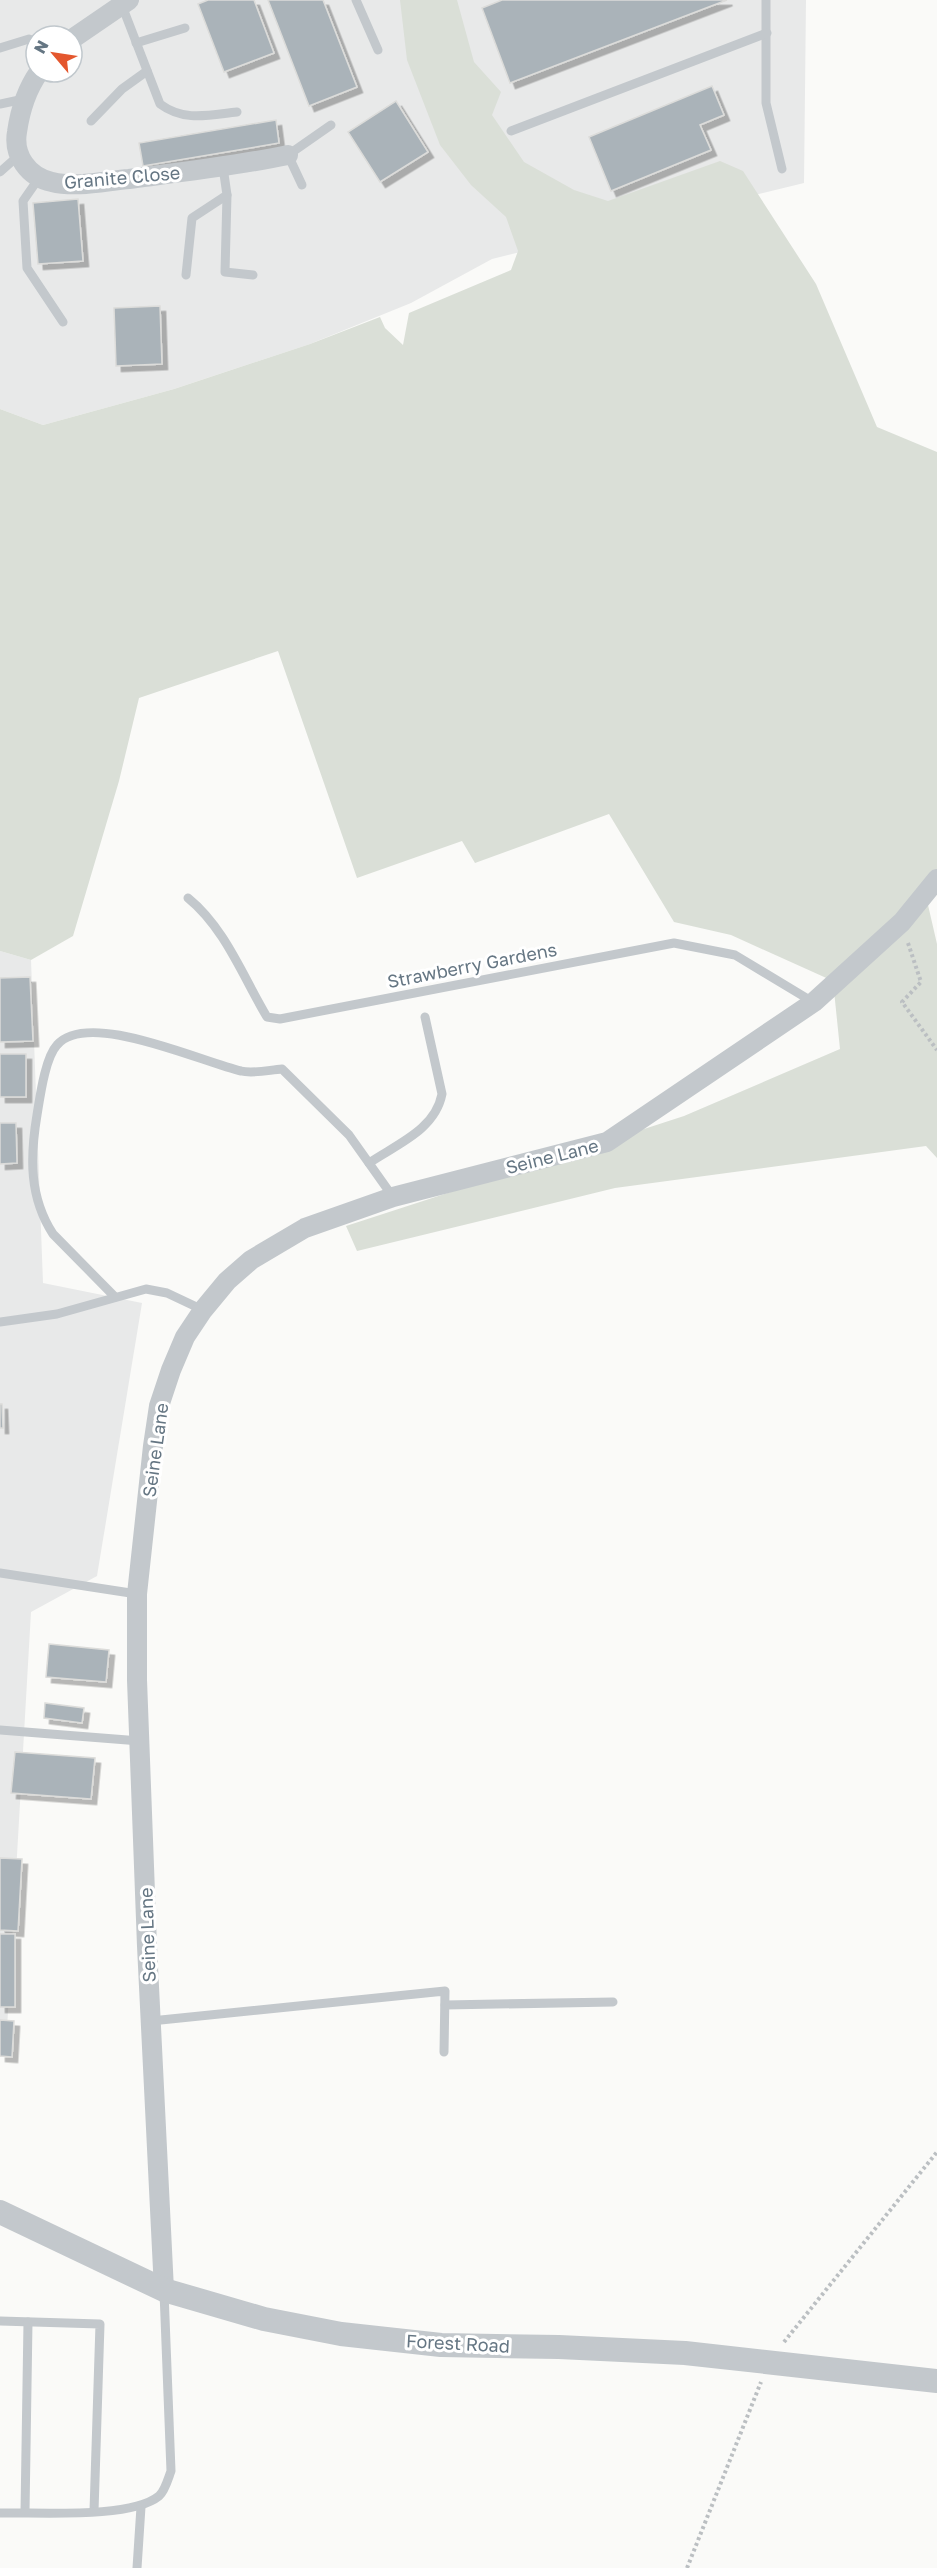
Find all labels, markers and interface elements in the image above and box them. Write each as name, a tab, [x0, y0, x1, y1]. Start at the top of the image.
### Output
north arrow	[24, 24, 84, 84]
text: N	[29, 37, 53, 57]
street label: Granite Close	[63, 161, 181, 193]
street label: Strawberry Gardens	[385, 938, 559, 992]
street label: Seine Lane	[503, 1134, 601, 1178]
street label: Seine Lane	[138, 1401, 172, 1499]
street label: Seine Lane	[134, 1887, 160, 1983]
street label: Forest Road	[406, 2329, 510, 2357]

